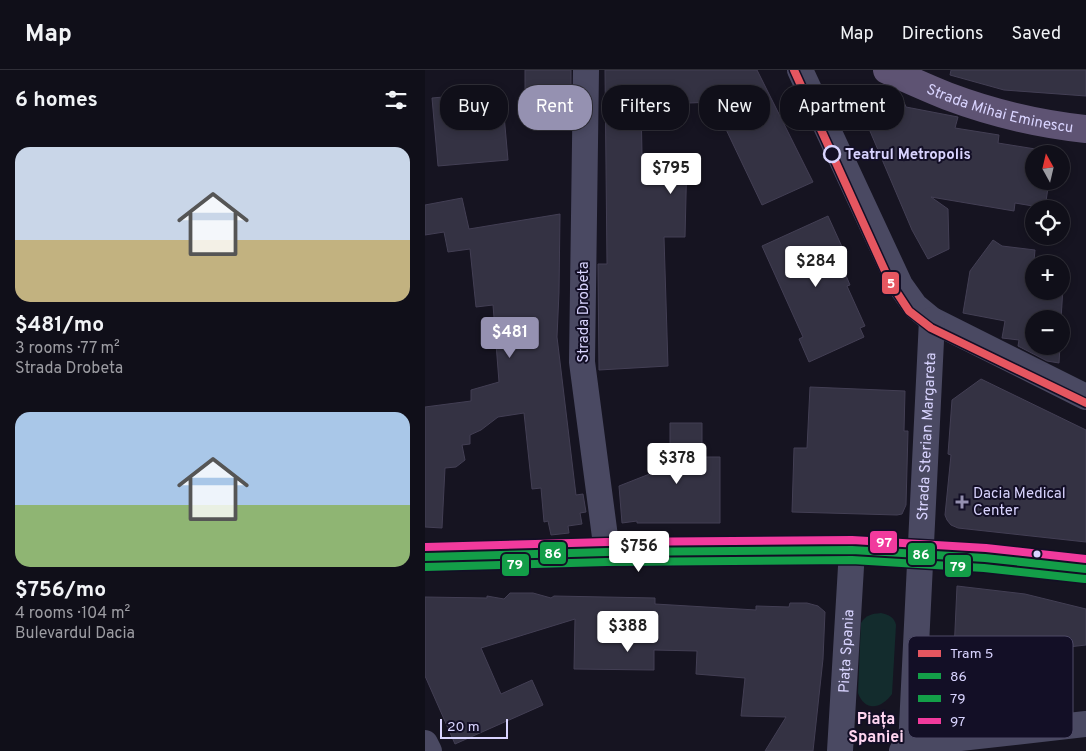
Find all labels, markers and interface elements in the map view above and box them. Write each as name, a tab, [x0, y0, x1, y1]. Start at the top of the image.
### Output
text: Map	[25, 20, 72, 50]
text: Map	[840, 23, 874, 46]
text: Directions	[902, 23, 984, 46]
text: Saved	[1012, 23, 1061, 46]
street label: Strada Mihai Eminescu	[923, 80, 1074, 138]
chip: Buy	[440, 85, 508, 130]
chip: Rent	[518, 85, 592, 130]
chip: Filters	[602, 85, 689, 130]
chip: New	[699, 85, 770, 130]
chip: Apartment	[780, 85, 904, 130]
icon: filters	[382, 86, 410, 114]
text: 6 homes	[15, 87, 98, 114]
marker: Teatrul Metropolis	[823, 145, 841, 163]
north arrow	[1025, 145, 1070, 190]
map controls	[1025, 145, 1070, 355]
place label: Teatrul Metropolis	[845, 146, 971, 165]
pin: $795	[641, 152, 701, 195]
text: $795	[652, 159, 690, 179]
icon: home	[168, 179, 258, 269]
button: locate	[1025, 200, 1070, 245]
pin: $284	[786, 246, 846, 288]
text: $284	[796, 252, 836, 272]
button: +	[1025, 255, 1070, 300]
street label: Strada Drobeta	[575, 261, 594, 363]
line badge: 5	[881, 271, 900, 295]
text: 5	[887, 276, 895, 293]
button: −	[1025, 310, 1070, 355]
text: $481/mo	[15, 312, 104, 339]
pin: $481	[480, 316, 540, 359]
text: $481	[492, 323, 528, 343]
text: 3 rooms · 77 m²	[15, 339, 120, 359]
street label: Strada Sterian Margareta	[914, 352, 941, 521]
text: Strada Drobeta	[15, 359, 123, 379]
pin: $378	[647, 442, 707, 485]
icon: home	[168, 444, 258, 534]
text: $378	[658, 449, 696, 469]
place label: Dacia Medical Center	[973, 485, 1066, 521]
marker: Dacia Medical Center	[955, 495, 969, 509]
pin: $756	[609, 530, 669, 573]
line badge: 97	[869, 530, 898, 554]
text: 97	[876, 535, 892, 552]
text: $756	[620, 537, 658, 557]
line badge: 86	[539, 541, 567, 565]
line badge: 86	[907, 542, 936, 566]
text: 86	[544, 546, 562, 563]
text: 86	[912, 547, 930, 564]
unlabelled marker	[1032, 549, 1042, 559]
line badge: 79	[501, 553, 530, 577]
line badge: 79	[944, 554, 972, 578]
text: 79	[507, 557, 523, 574]
text: 79	[950, 559, 966, 576]
text: $756/mo	[15, 577, 106, 604]
text: 4 rooms · 104 m²	[15, 604, 130, 624]
street label: Piața Spania	[835, 609, 859, 694]
pin: $388	[598, 610, 658, 653]
text: $388	[608, 617, 648, 637]
text: Bulevardul Dacia	[15, 624, 135, 644]
legend	[908, 636, 1073, 738]
text: Tram 5	[950, 646, 994, 663]
text: 86	[950, 669, 967, 686]
text: 79	[950, 691, 966, 708]
district label: Piața Spaniei	[848, 710, 904, 748]
text: 97	[950, 714, 965, 731]
scale bar	[440, 716, 507, 739]
text: 20 m	[447, 719, 480, 736]

